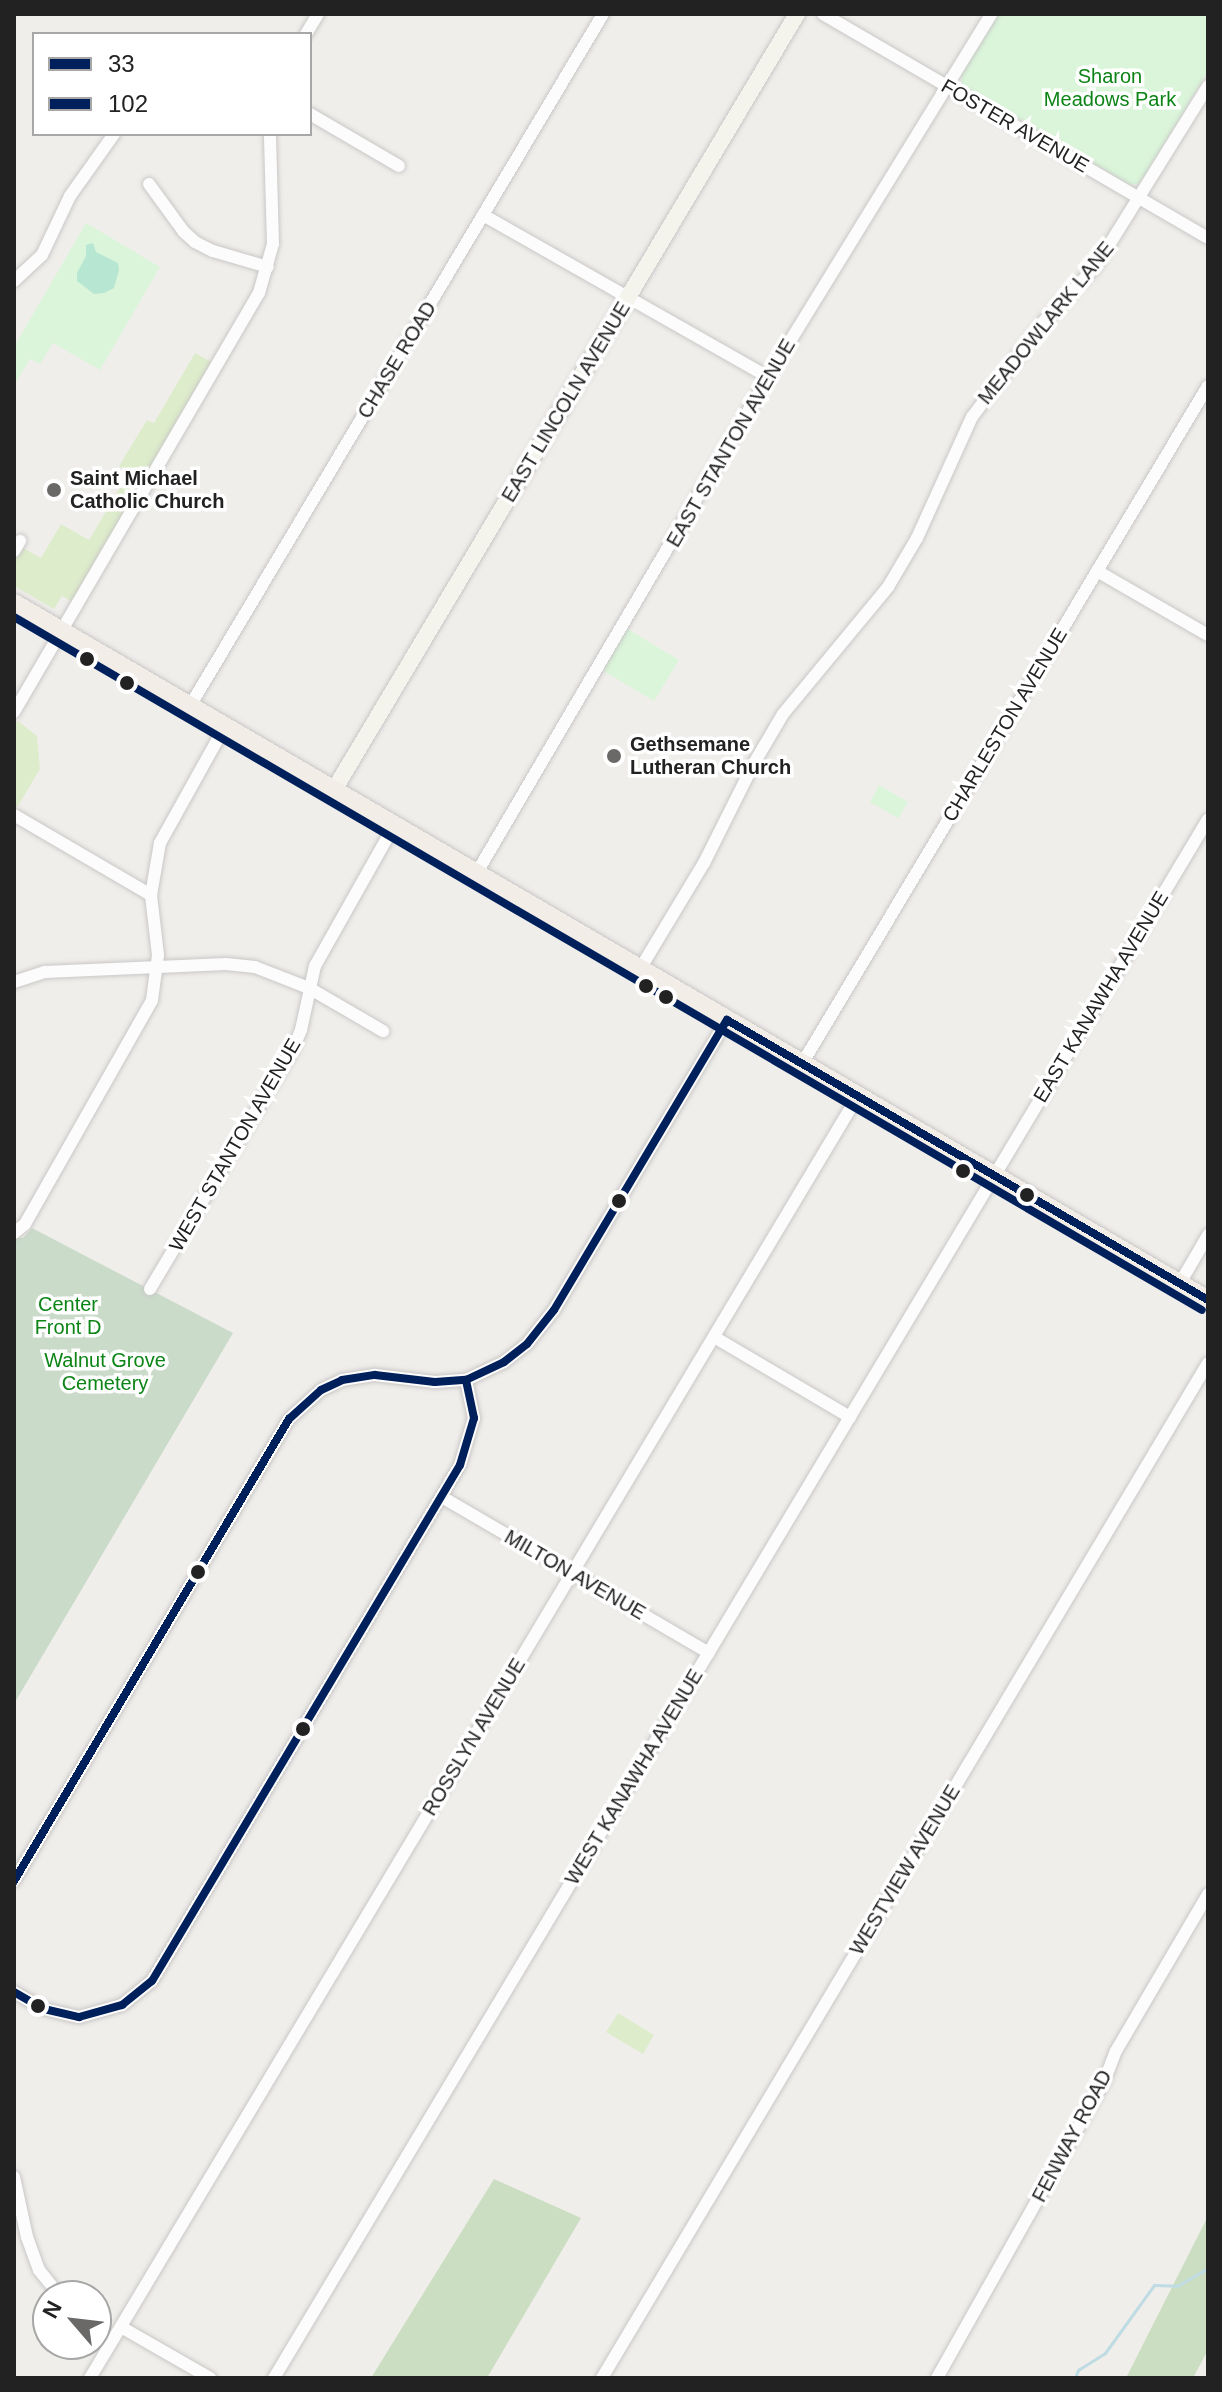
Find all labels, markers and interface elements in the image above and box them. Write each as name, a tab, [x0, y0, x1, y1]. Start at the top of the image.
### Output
legend	[32, 32, 312, 136]
text: 33	[108, 50, 135, 77]
park label: Sharon Meadows Park	[1044, 64, 1176, 111]
street label: FOSTER AVENUE	[936, 74, 1094, 178]
text: 102	[108, 90, 148, 117]
street label: MEADOWLARK LANE	[973, 237, 1119, 409]
street label: CHASE ROAD	[353, 297, 441, 423]
street label: EAST LINCOLN AVENUE	[496, 297, 636, 507]
street label: EAST STANTON AVENUE	[661, 334, 801, 552]
place label: Saint Michael Catholic Church	[70, 466, 224, 513]
marker: Saint Michael Catholic Church	[45, 481, 63, 499]
street label: CHARLESTON AVENUE	[937, 623, 1073, 827]
unlabelled marker	[79, 651, 95, 667]
unlabelled marker	[119, 675, 135, 691]
place label: Gethsemane Lutheran Church	[630, 732, 791, 779]
marker: Gethsemane Lutheran Church	[605, 747, 623, 765]
street label: EAST KANAWHA AVENUE	[1028, 886, 1174, 1108]
unlabelled marker	[638, 978, 654, 994]
unlabelled marker	[658, 989, 674, 1005]
street label: WEST STANTON AVENUE	[164, 1034, 306, 1256]
unlabelled marker	[955, 1163, 971, 1179]
unlabelled marker	[1019, 1187, 1035, 1203]
unlabelled marker	[611, 1193, 627, 1209]
park label: Center Front D	[35, 1293, 101, 1340]
park label: Walnut Grove Cemetery	[44, 1349, 166, 1396]
street label: MILTON AVENUE	[500, 1525, 650, 1625]
unlabelled marker	[190, 1564, 206, 1580]
street label: ROSSLYN AVENUE	[417, 1653, 531, 1821]
street label: WEST KANAWHA AVENUE	[559, 1664, 709, 1890]
unlabelled marker	[295, 1721, 311, 1737]
street label: WESTVIEW AVENUE	[844, 1780, 966, 1960]
unlabelled marker	[30, 1998, 46, 2014]
street label: FENWAY ROAD	[1027, 2066, 1117, 2206]
north arrow	[32, 2280, 112, 2360]
text: N	[37, 2297, 67, 2322]

